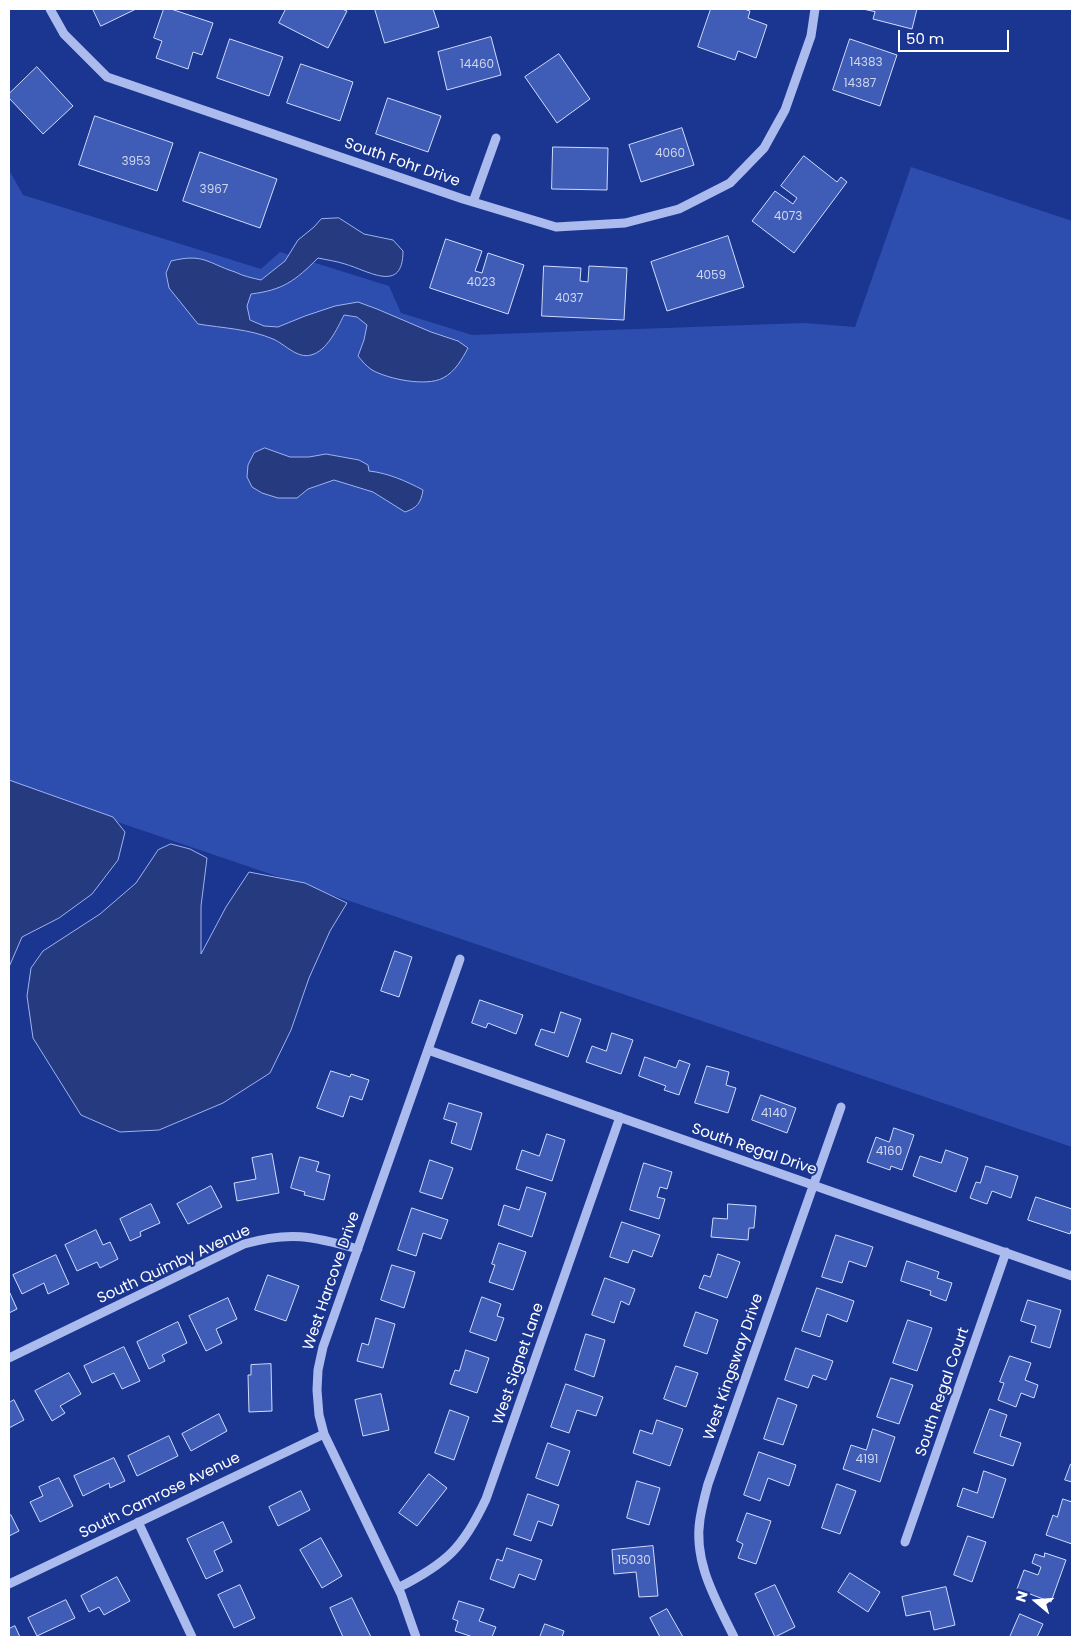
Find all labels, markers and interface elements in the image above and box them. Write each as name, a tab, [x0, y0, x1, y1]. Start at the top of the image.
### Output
scale bar	[901, 20, 1012, 52]
text: 50 m	[906, 28, 944, 49]
house number: 14383	[849, 56, 883, 70]
house number: 14460	[460, 58, 494, 72]
house number: 14387	[844, 77, 876, 91]
street label: South Fohr Drive	[342, 135, 462, 191]
house number: 4060	[655, 147, 685, 161]
house number: 3953	[121, 155, 151, 169]
house number: 3967	[200, 183, 228, 197]
house number: 4073	[774, 210, 802, 224]
house number: 4059	[696, 269, 726, 283]
house number: 4023	[466, 276, 496, 290]
house number: 4037	[555, 292, 583, 306]
house number: 4140	[761, 1107, 787, 1121]
street label: South Regal Drive	[689, 1120, 819, 1180]
house number: 4160	[876, 1145, 902, 1159]
street label: West Harcove Drive	[300, 1209, 364, 1353]
street label: South Quimby Avenue	[95, 1222, 253, 1308]
street label: West Kingsway Drive	[700, 1291, 768, 1443]
street label: West Signet Lane	[490, 1301, 548, 1427]
street label: South Regal Court	[912, 1325, 974, 1459]
street label: South Camrose Avenue	[77, 1449, 243, 1543]
house number: 4191	[856, 1453, 878, 1467]
house number: 15030	[617, 1554, 651, 1568]
north arrow	[1011, 1576, 1061, 1626]
text: N	[1011, 1588, 1033, 1604]

